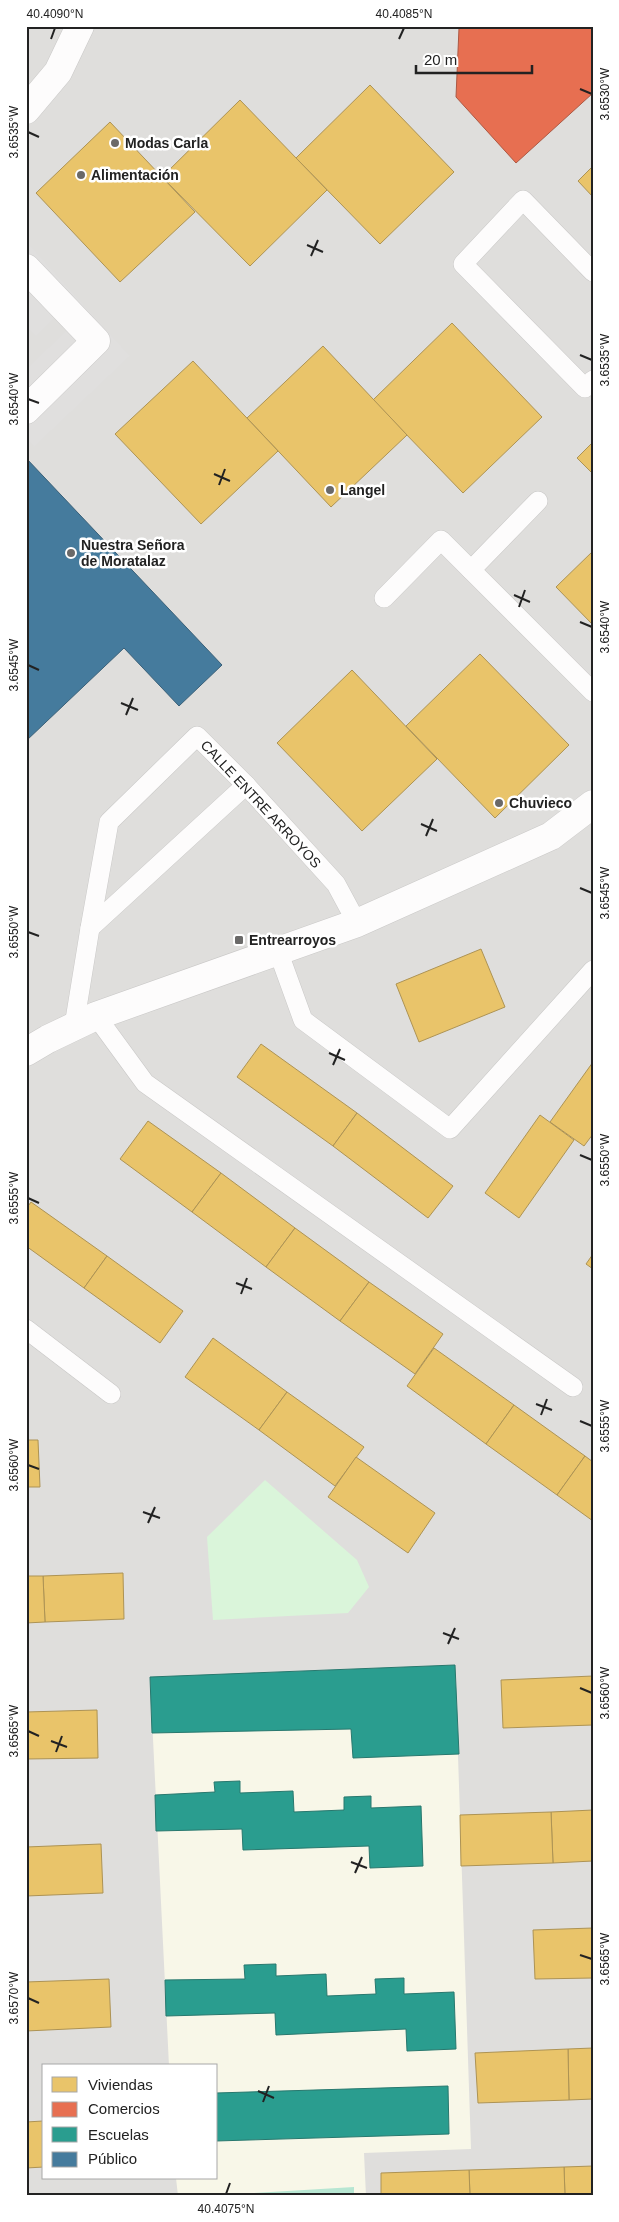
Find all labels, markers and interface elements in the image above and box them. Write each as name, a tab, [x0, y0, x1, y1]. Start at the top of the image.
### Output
text: 40.4090°N	[27, 7, 83, 21]
text: 40.4085°N	[376, 7, 432, 21]
scale bar	[416, 42, 533, 74]
text: 20 m	[424, 51, 457, 68]
text: 3.6530°W	[598, 67, 612, 120]
text: 3.6535°W	[7, 105, 21, 158]
place label: Modas Carla	[125, 135, 208, 151]
marker: Modas Carla	[109, 137, 121, 149]
place label: Alimentación	[91, 167, 179, 183]
marker: Alimentación	[75, 169, 87, 181]
text: 3.6535°W	[598, 333, 612, 386]
text: 3.6540°W	[7, 372, 21, 425]
place label: Langel	[340, 482, 385, 498]
marker: Langel	[324, 484, 336, 496]
place label: Nuestra Señora de Moratalaz	[81, 537, 185, 569]
marker: Nuestra Señora de Moratalaz	[65, 547, 77, 559]
text: 3.6540°W	[598, 600, 612, 653]
text: 3.6545°W	[7, 638, 21, 691]
street label: CALLE ENTRE ARROYOS	[198, 737, 324, 871]
place label: Chuvieco	[509, 795, 572, 811]
marker: Chuvieco	[493, 797, 505, 809]
text: 3.6545°W	[598, 866, 612, 919]
text: 3.6550°W	[7, 905, 21, 958]
place label: Entrearroyos	[249, 932, 336, 948]
marker: Entrearroyos	[233, 934, 245, 946]
text: 3.6550°W	[598, 1133, 612, 1186]
text: 3.6555°W	[7, 1171, 21, 1224]
text: 3.6555°W	[598, 1399, 612, 1452]
text: 3.6560°W	[7, 1438, 21, 1491]
text: 3.6560°W	[598, 1666, 612, 1719]
text: 3.6565°W	[7, 1704, 21, 1757]
text: 3.6565°W	[598, 1932, 612, 1985]
text: 3.6570°W	[7, 1971, 21, 2024]
legend	[42, 2064, 218, 2180]
text: Viviendas	[88, 2076, 153, 2093]
text: Comercios	[88, 2100, 160, 2117]
text: Escuelas	[88, 2126, 149, 2143]
text: Público	[88, 2150, 137, 2167]
text: 40.4075°N	[198, 2202, 254, 2216]

